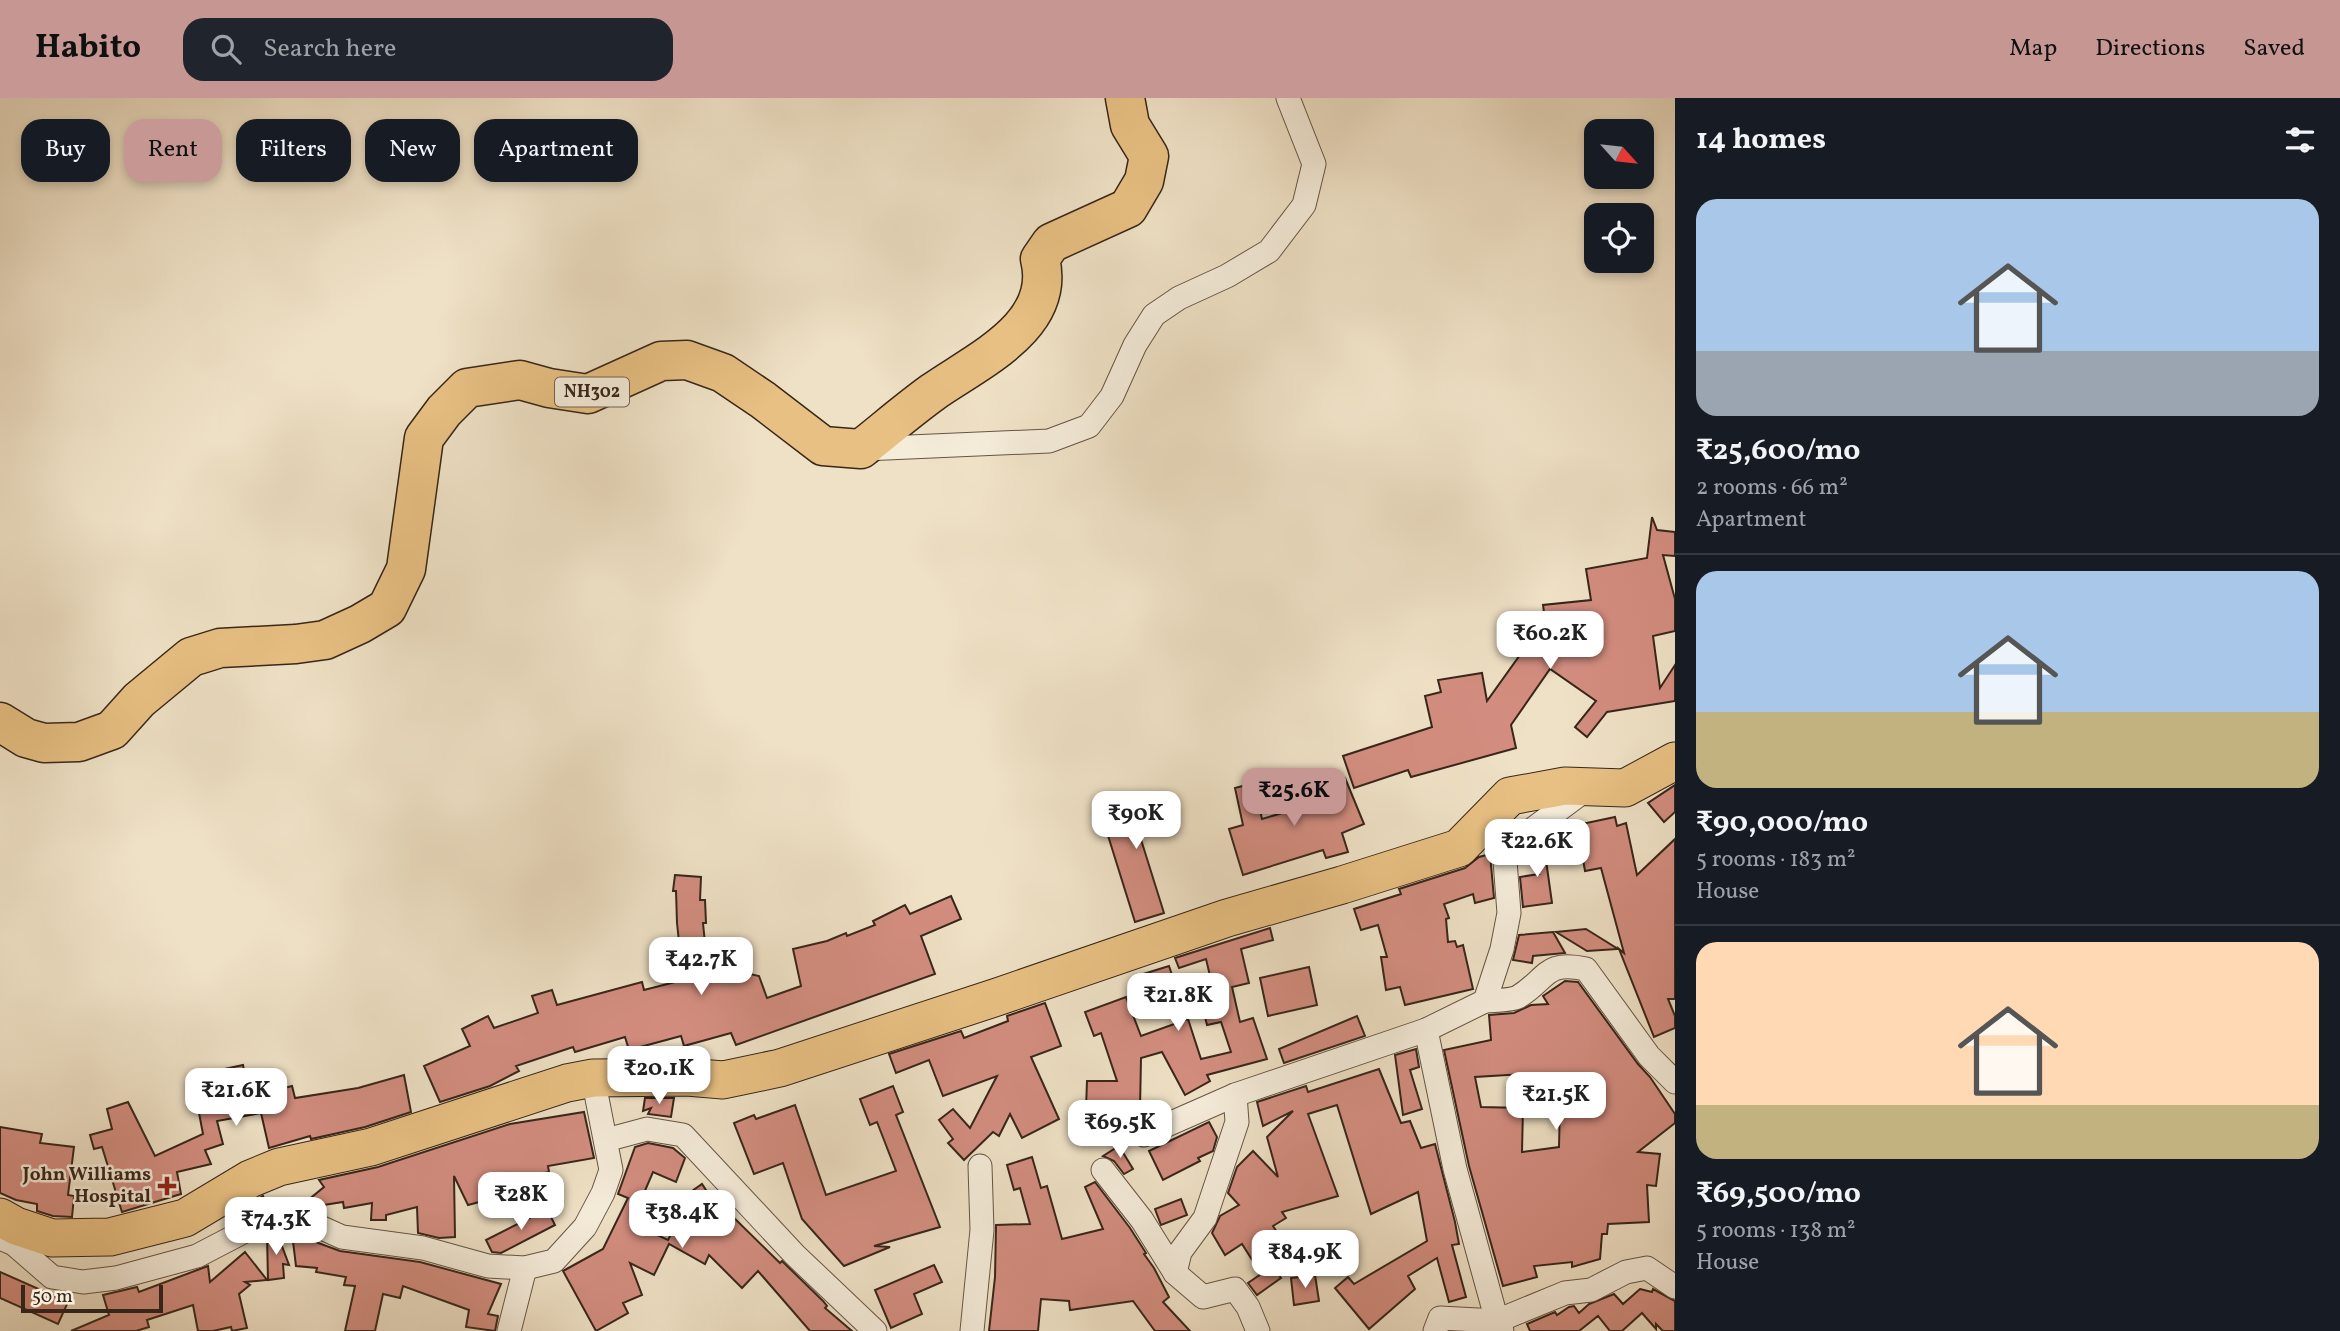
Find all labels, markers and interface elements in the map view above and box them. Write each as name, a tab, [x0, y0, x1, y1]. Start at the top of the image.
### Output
search box	[183, 18, 673, 81]
text: Habito	[35, 26, 141, 72]
icon: search	[207, 30, 245, 68]
text: Search here	[263, 31, 396, 67]
text: Map	[2009, 32, 2057, 66]
text: Directions	[2095, 32, 2205, 66]
text: Saved	[2243, 32, 2305, 66]
chip: Buy	[21, 119, 110, 182]
chip: Rent	[124, 119, 222, 182]
chip: Filters	[236, 119, 351, 182]
chip: New	[365, 119, 460, 182]
chip: Apartment	[474, 119, 638, 182]
north arrow	[1584, 119, 1654, 189]
map controls	[1584, 119, 1654, 273]
text: 14 homes	[1696, 119, 1826, 161]
icon: filters	[2281, 121, 2319, 159]
button: locate	[1584, 203, 1654, 273]
icon: home	[1945, 245, 2071, 371]
road number: NH302	[555, 378, 629, 406]
text: ₹25,600/mo	[1696, 430, 1860, 472]
text: 2 rooms · 66 m²	[1696, 472, 1848, 504]
text: Apartment	[1696, 504, 1807, 536]
pin: ₹60.2K	[1493, 612, 1607, 671]
icon: home	[1945, 617, 2071, 743]
text: ₹60.2K	[1513, 618, 1587, 650]
pin: ₹25.6K	[1237, 768, 1351, 828]
text: ₹25.6K	[1258, 775, 1330, 807]
pin: ₹90K	[1095, 792, 1177, 851]
text: ₹90K	[1108, 798, 1164, 830]
text: ₹90,000/mo	[1696, 802, 1868, 844]
pin: ₹22.6K	[1480, 820, 1594, 879]
text: ₹22.6K	[1501, 826, 1573, 858]
text: 5 rooms · 183 m²	[1696, 844, 1856, 876]
text: House	[1696, 876, 1759, 908]
pin: ₹42.7K	[644, 937, 758, 997]
text: ₹42.7K	[665, 944, 737, 976]
pin: ₹21.8K	[1121, 974, 1235, 1033]
text: ₹21.8K	[1143, 980, 1213, 1012]
icon: home	[1945, 988, 2071, 1114]
pin: ₹20.1K	[602, 1046, 716, 1106]
text: ₹20.1K	[623, 1053, 695, 1085]
pin: ₹21.6K	[179, 1068, 293, 1128]
pin: ₹21.5K	[1499, 1072, 1613, 1132]
text: ₹21.6K	[201, 1075, 271, 1107]
text: ₹21.5K	[1522, 1079, 1590, 1111]
pin: ₹69.5K	[1063, 1100, 1177, 1160]
text: ₹69.5K	[1084, 1107, 1156, 1139]
place label: John Williams Hospital	[22, 1162, 151, 1210]
pin: ₹28K	[480, 1172, 562, 1232]
text: ₹69,500/mo	[1696, 1173, 1861, 1215]
marker: John Williams Hospital	[157, 1176, 177, 1196]
text: ₹28K	[494, 1179, 548, 1211]
pin: ₹38.4K	[625, 1190, 739, 1250]
text: ₹38.4K	[645, 1197, 719, 1229]
pin: ₹74.3K	[219, 1198, 333, 1257]
text: ₹74.3K	[241, 1204, 311, 1236]
text: 5 rooms · 138 m²	[1696, 1215, 1856, 1247]
pin: ₹84.9K	[1248, 1230, 1362, 1290]
text: ₹84.9K	[1268, 1237, 1342, 1269]
text: House	[1696, 1247, 1759, 1279]
scale bar	[21, 1282, 163, 1314]
text: 50 m	[32, 1284, 73, 1310]

